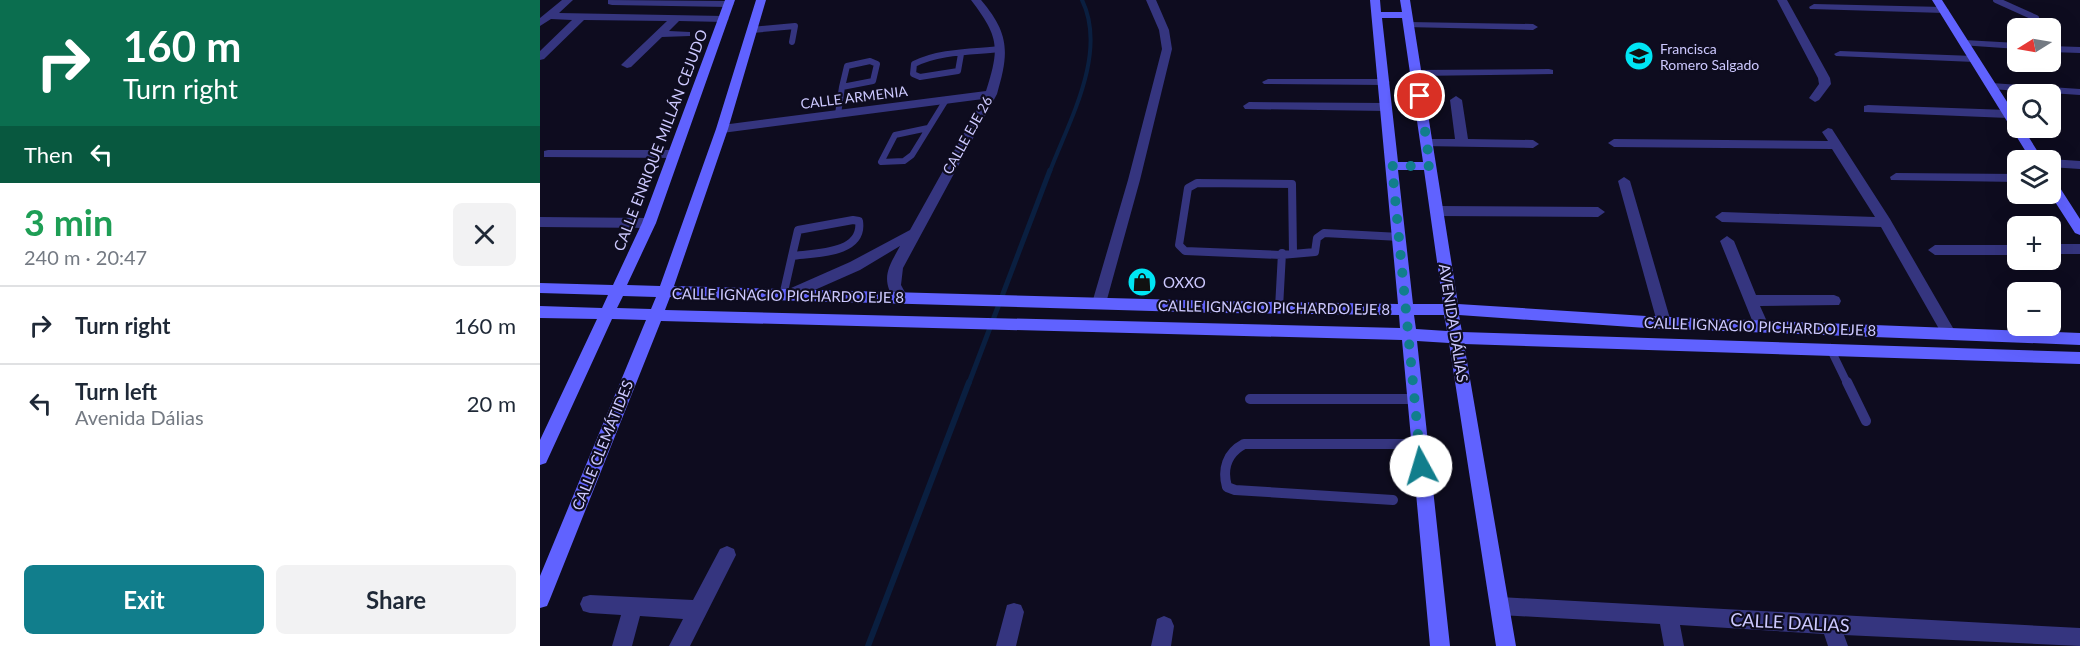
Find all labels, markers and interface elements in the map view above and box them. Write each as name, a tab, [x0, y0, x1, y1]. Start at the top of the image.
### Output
north arrow	[2007, 18, 2061, 72]
map controls	[2007, 18, 2061, 336]
text: 160 m	[123, 21, 241, 71]
icon: right	[24, 24, 102, 102]
street label: CALLE ENRIQUE MILLÁN CEJUDO	[609, 27, 711, 253]
school or university icon: Francisca Romero Salgado	[1623, 40, 1655, 72]
place label: Francisca Romero Salgado	[1660, 40, 1759, 73]
pin	[1394, 70, 1445, 121]
text: Turn right	[123, 72, 238, 105]
icon: arrive	[1403, 79, 1436, 112]
street label: CALLE ARMENIA	[799, 82, 909, 112]
button: search	[2007, 84, 2061, 138]
street label: CALLE EJE 26	[939, 93, 995, 177]
icon: left	[85, 138, 118, 171]
text: Then	[24, 141, 73, 168]
button: layers	[2007, 150, 2061, 204]
text: 3 min	[24, 200, 113, 244]
button: close	[453, 203, 516, 266]
button: +	[2007, 216, 2061, 270]
text: 240 m · 20:47	[24, 245, 147, 269]
street label: AVENIDA DÁLIAS	[1436, 262, 1472, 384]
shop icon: OXXO	[1126, 266, 1158, 298]
place label: OXXO	[1163, 273, 1206, 291]
button: −	[2007, 282, 2061, 336]
street label: CALLE IGNACIO PICHARDO EJE 8	[672, 284, 904, 306]
street label: CALLE IGNACIO PICHARDO EJE 8	[1158, 296, 1390, 318]
icon: right	[24, 309, 57, 342]
text: Turn right	[75, 312, 170, 339]
text: 160 m	[454, 312, 516, 339]
street label: CALLE IGNACIO PICHARDO EJE 8	[1644, 313, 1876, 339]
street label: CALLE CLEMÁTIDES	[568, 377, 636, 513]
text: Turn left	[75, 378, 157, 405]
icon: left	[24, 387, 57, 420]
text: 20 m	[467, 390, 516, 417]
text: Avenida Dálias	[75, 405, 204, 429]
position arrow	[1389, 434, 1453, 498]
button: Exit	[24, 565, 264, 634]
button: Share	[276, 565, 516, 634]
street label: CALLE DALIAS	[1730, 608, 1850, 636]

